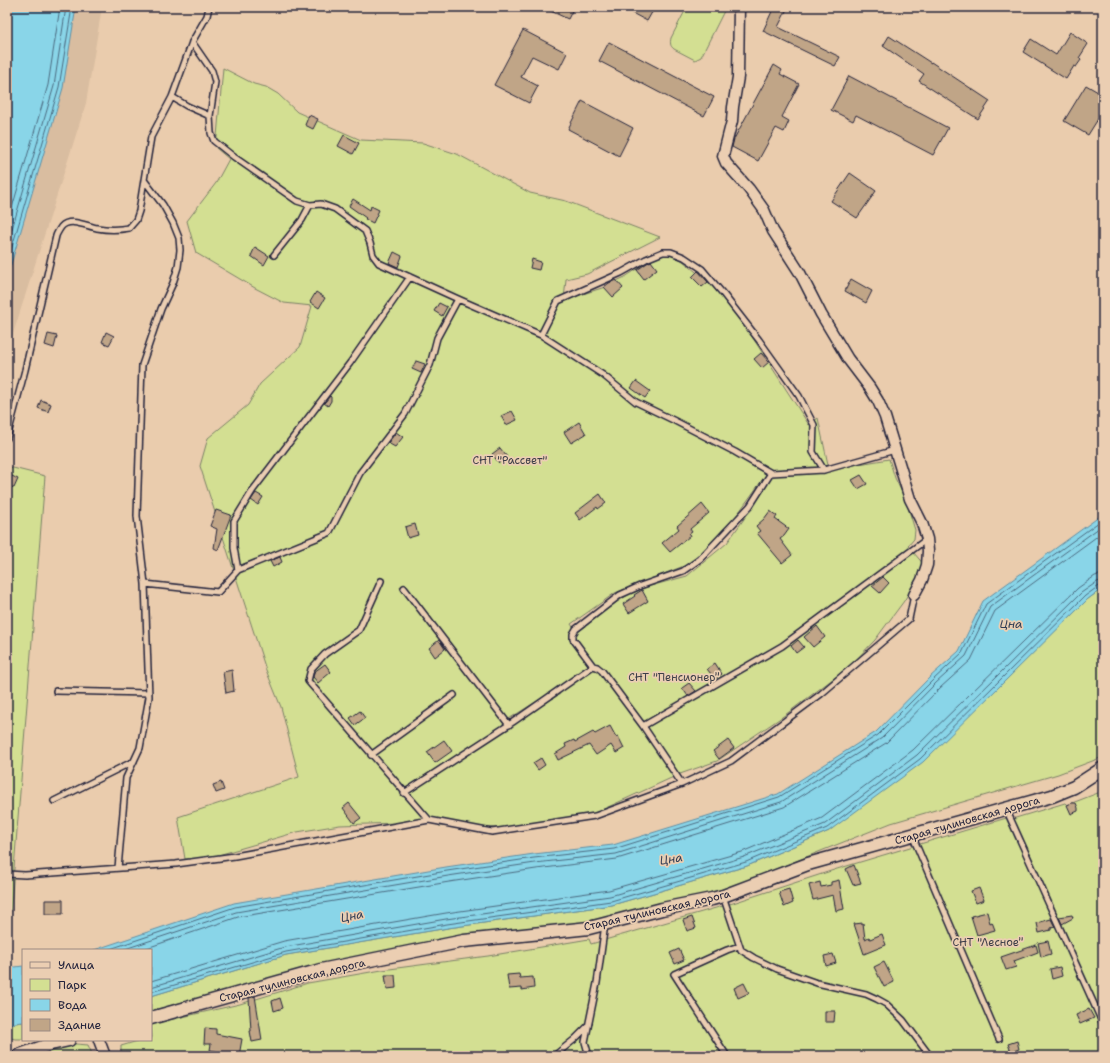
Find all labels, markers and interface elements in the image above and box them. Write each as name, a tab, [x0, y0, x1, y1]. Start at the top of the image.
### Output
park label: СНТ "Рассвет"	[473, 453, 548, 468]
water label: Цна	[999, 616, 1023, 632]
park label: СНТ "Пенсионер"	[628, 670, 720, 685]
street label: Старая тулиновская дорога	[893, 793, 1041, 848]
water label: Цна	[658, 849, 684, 869]
street label: Старая тулиновская дорога	[582, 886, 732, 935]
water label: Цна	[339, 906, 365, 926]
park label: СНТ "Лесное"	[953, 935, 1024, 950]
legend	[22, 949, 152, 1041]
street label: Старая тулиновская дорога	[217, 955, 367, 1006]
text: Улица	[58, 957, 95, 973]
text: Парк	[58, 977, 87, 993]
text: Вода	[58, 997, 87, 1013]
text: Здание	[58, 1017, 102, 1033]

